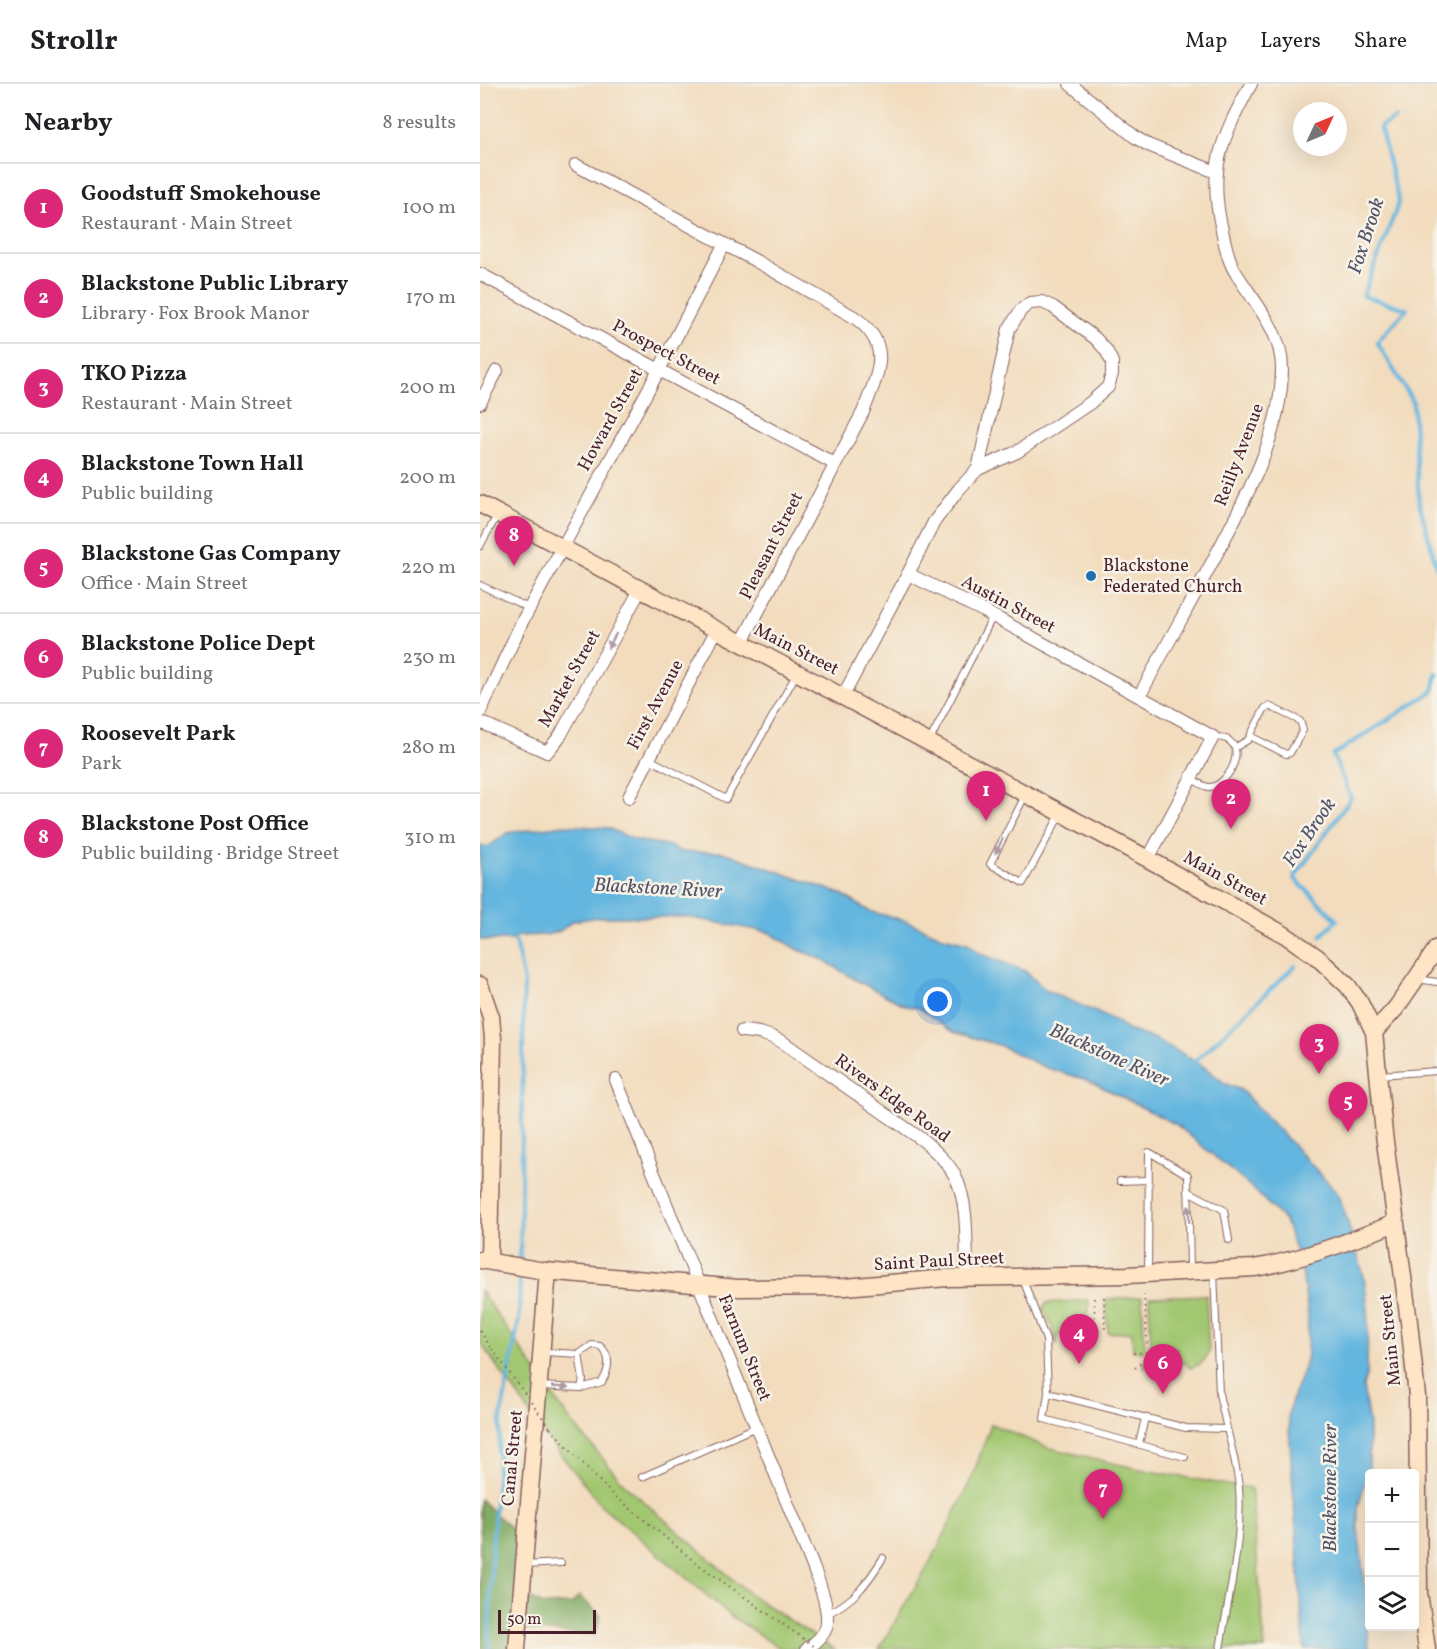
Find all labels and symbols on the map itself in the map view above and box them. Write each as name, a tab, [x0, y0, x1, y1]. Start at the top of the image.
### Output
north arrow	[1293, 102, 1347, 156]
water label: Fox Brook	[1342, 194, 1392, 278]
street label: Prospect Street	[607, 314, 725, 392]
street label: Howard Street	[572, 364, 650, 476]
street label: Reilly Avenue	[1209, 400, 1271, 510]
street label: Pleasant Street	[734, 488, 810, 604]
pin: 8	[495, 516, 534, 566]
place label: Blackstone Federated Church	[1103, 554, 1243, 600]
marker: Blackstone Federated Church	[1084, 569, 1098, 583]
street label: Austin Street	[956, 570, 1060, 640]
street label: Main Street	[749, 618, 843, 682]
street label: Market Street	[533, 626, 607, 732]
one-way arrow	[607, 633, 617, 650]
street label: First Avenue	[622, 655, 690, 755]
pin: 1	[966, 772, 1006, 821]
pin: 2	[1212, 780, 1251, 829]
water label: Fox Brook	[1276, 793, 1344, 873]
one-way arrow	[994, 838, 1004, 855]
street label: Main Street	[1178, 846, 1272, 912]
water label: Blackstone River	[593, 872, 723, 906]
your location	[923, 987, 952, 1016]
water label: Blackstone River	[1045, 1017, 1174, 1095]
pin: 3	[1300, 1024, 1338, 1074]
street label: Rivers Edge Road	[829, 1049, 955, 1149]
pin: 5	[1328, 1082, 1368, 1132]
one-way arrow	[1184, 1204, 1194, 1223]
street label: Saint Paul Street	[873, 1246, 1005, 1278]
street label: Farnum Street	[711, 1291, 777, 1405]
street label: Main Street	[1374, 1293, 1408, 1387]
pin: 4	[1060, 1314, 1098, 1364]
pin: 6	[1144, 1344, 1182, 1394]
one-way arrow	[550, 1383, 569, 1392]
street label: Canal Street	[496, 1409, 530, 1507]
water label: Blackstone River	[1317, 1423, 1345, 1552]
pin: 7	[1084, 1470, 1122, 1519]
scale bar	[498, 1607, 596, 1634]

